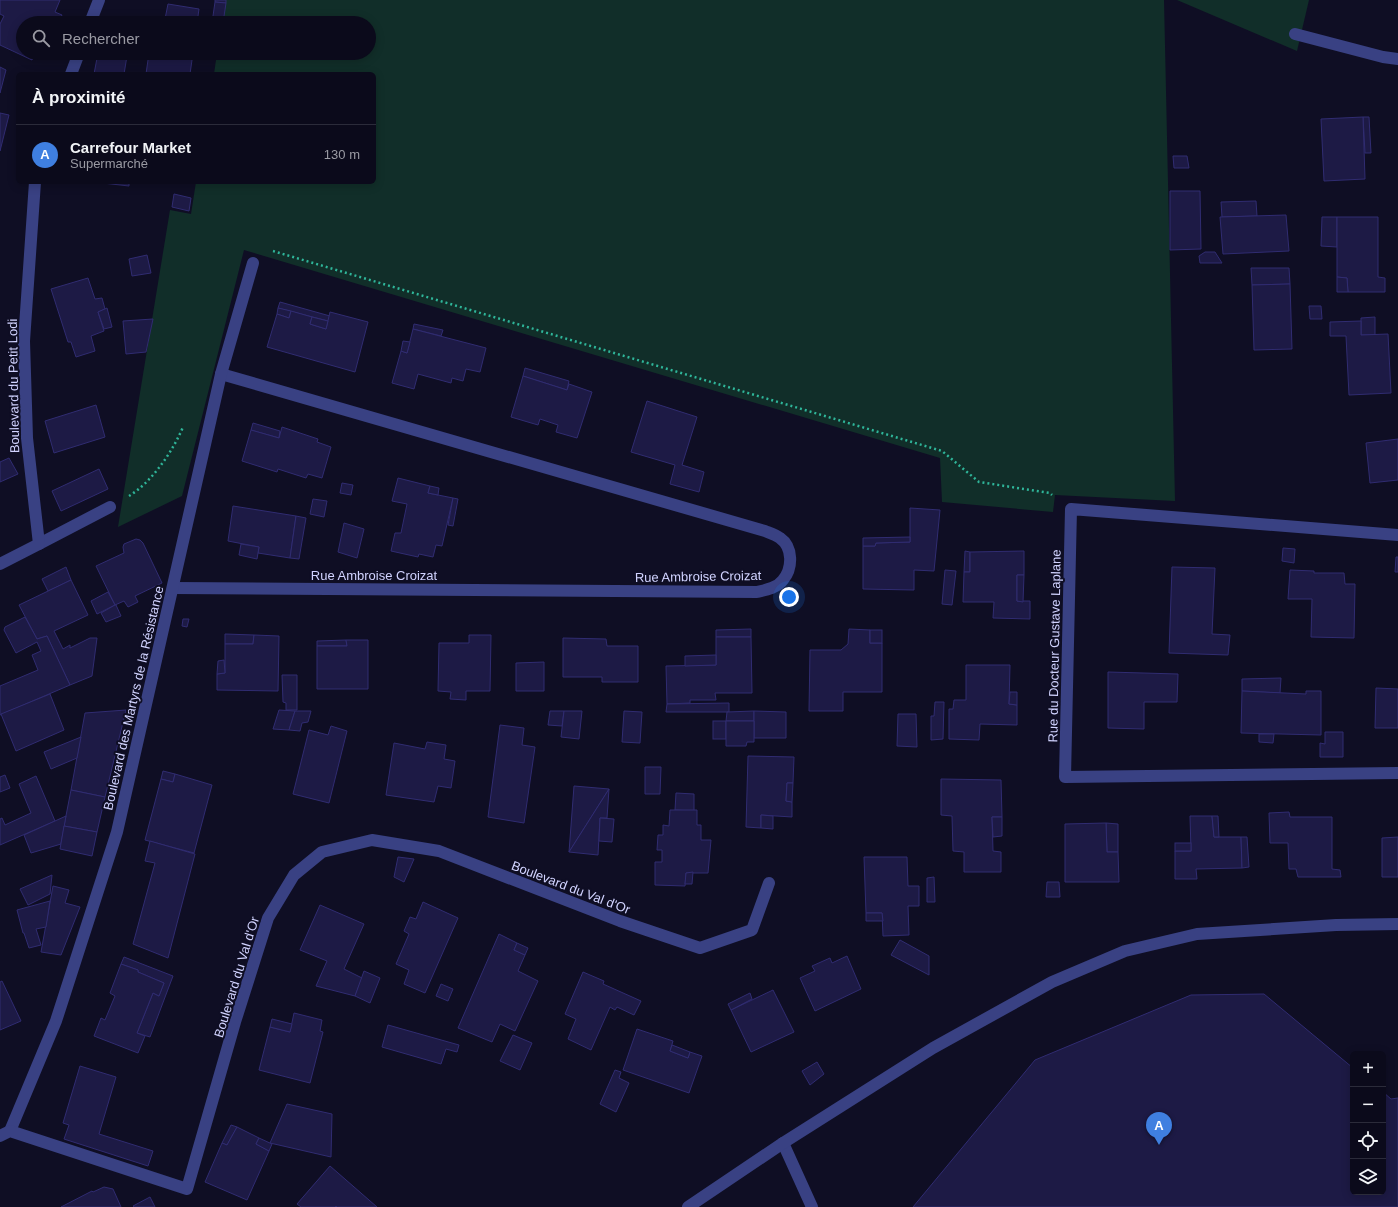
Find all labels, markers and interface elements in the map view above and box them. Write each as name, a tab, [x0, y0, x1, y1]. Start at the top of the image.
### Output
search box	[16, 16, 376, 60]
icon: search	[30, 27, 52, 49]
text: Rechercher	[62, 30, 140, 47]
text: À proximité	[32, 88, 126, 107]
text: Carrefour Market	[70, 139, 191, 156]
text: A	[40, 147, 50, 162]
text: 130 m	[324, 147, 360, 162]
text: Supermarché	[70, 156, 148, 171]
street label: Boulevard du Petit Lodi	[5, 319, 22, 453]
street label: Rue du Docteur Gustave Laplane	[1045, 549, 1064, 743]
street label: Rue Ambroise Croizat	[311, 568, 438, 583]
street label: Rue Ambroise Croizat	[635, 568, 762, 585]
street label: Boulevard des Martyrs de la Résistance	[100, 584, 167, 812]
your location	[779, 587, 799, 607]
street label: Boulevard du Val d'Or	[509, 858, 633, 917]
street label: Boulevard du Val d'Or	[211, 914, 262, 1039]
map controls	[1350, 1051, 1386, 1195]
button: +	[1350, 1051, 1386, 1087]
button: −	[1350, 1087, 1386, 1123]
pin: A	[1146, 1112, 1172, 1145]
button: locate	[1350, 1123, 1386, 1159]
button: layers	[1350, 1159, 1386, 1195]

